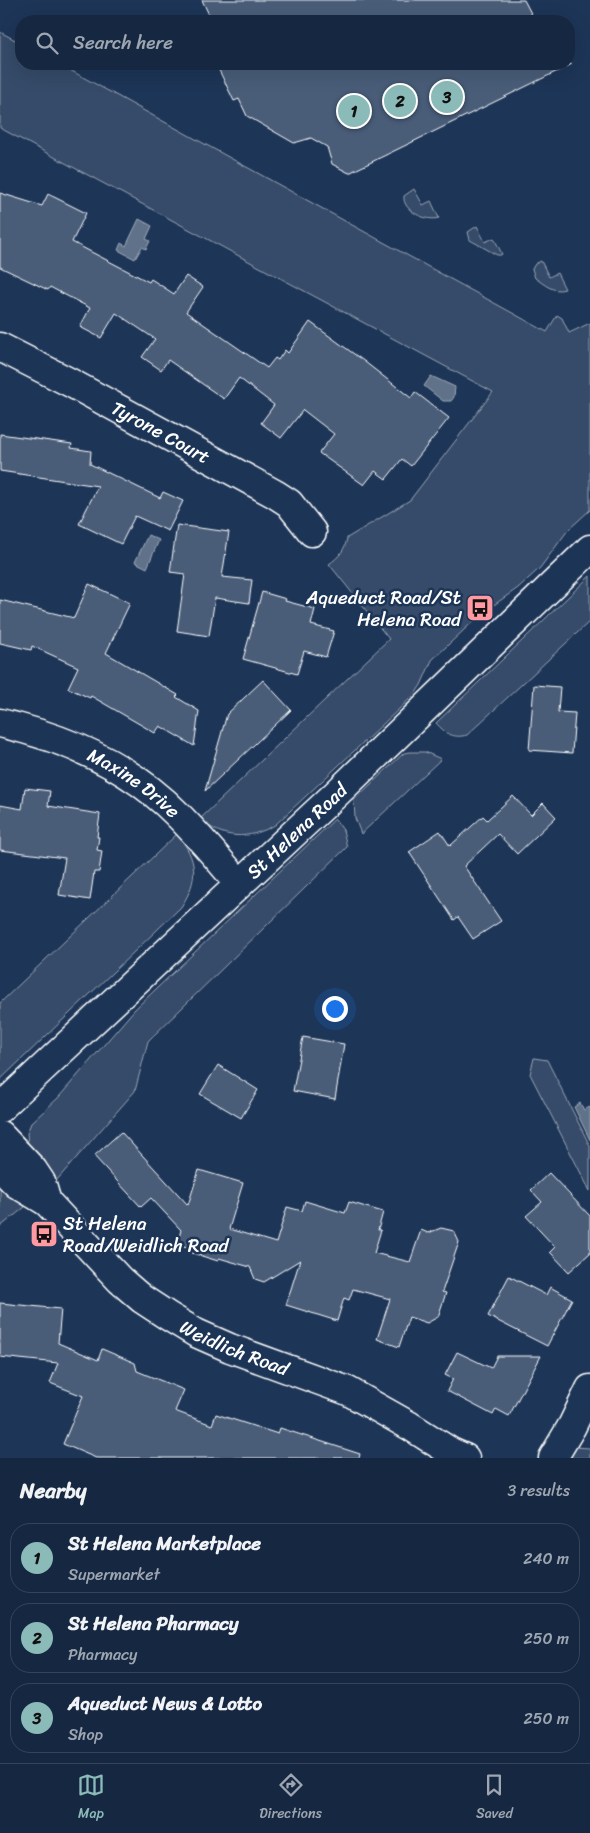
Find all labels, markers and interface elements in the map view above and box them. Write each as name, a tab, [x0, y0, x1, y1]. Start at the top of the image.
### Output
search box	[15, 15, 575, 70]
text: Search here	[73, 26, 173, 59]
icon: search	[33, 29, 61, 57]
pin: 3	[431, 78, 463, 116]
pin: 2	[384, 82, 416, 120]
pin: 1	[338, 92, 370, 130]
street label: Tyrone Court	[105, 391, 217, 472]
place label: Aqueduct Road/St Helena Road	[305, 581, 463, 636]
bus stop icon: Aqueduct Road/St Helena Road	[465, 593, 495, 623]
street label: Maxine Drive	[82, 738, 189, 826]
street label: St Helena Road	[238, 773, 357, 887]
your location	[322, 996, 348, 1022]
place label: St Helena Road/Weidlich Road	[63, 1207, 230, 1262]
bus stop icon: St Helena Road/Weidlich Road	[29, 1219, 59, 1249]
street label: Weidlich Road	[173, 1310, 295, 1385]
text: Nearby	[20, 1472, 86, 1510]
text: 3 results	[507, 1476, 570, 1505]
text: St Helena Marketplace	[68, 1527, 261, 1560]
text: 1	[34, 1544, 40, 1573]
text: 240 m	[523, 1544, 569, 1573]
text: Supermarket	[68, 1560, 160, 1589]
text: St Helena Pharmacy	[68, 1607, 239, 1640]
text: 2	[32, 1624, 42, 1653]
text: 250 m	[523, 1624, 569, 1653]
text: Pharmacy	[68, 1640, 137, 1669]
text: Aqueduct News & Lotto	[68, 1687, 262, 1720]
text: 3	[33, 1704, 41, 1733]
text: 250 m	[523, 1704, 569, 1733]
text: Shop	[68, 1720, 103, 1749]
tab: Map	[77, 1771, 105, 1826]
tab: Directions	[259, 1771, 322, 1826]
tab: Saved	[476, 1771, 513, 1826]

